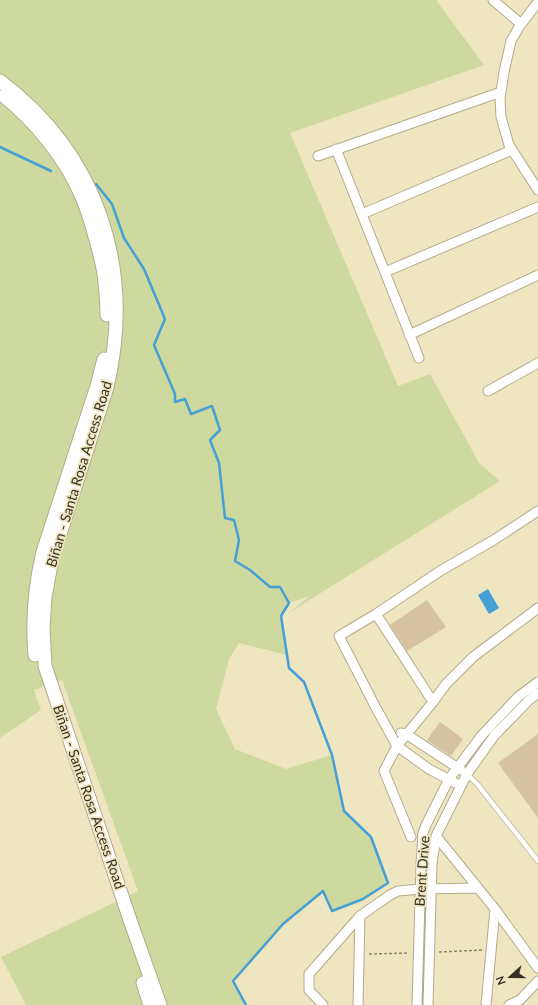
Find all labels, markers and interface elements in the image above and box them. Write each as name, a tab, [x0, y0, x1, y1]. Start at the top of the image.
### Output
street label: Biñan - Santa Rosa Access Road	[42, 379, 115, 569]
street label: Biñan - Santa Rosa Access Road	[50, 702, 129, 891]
street label: Brent Drive	[411, 835, 432, 907]
north arrow	[490, 957, 530, 997]
text: N	[493, 974, 508, 987]

